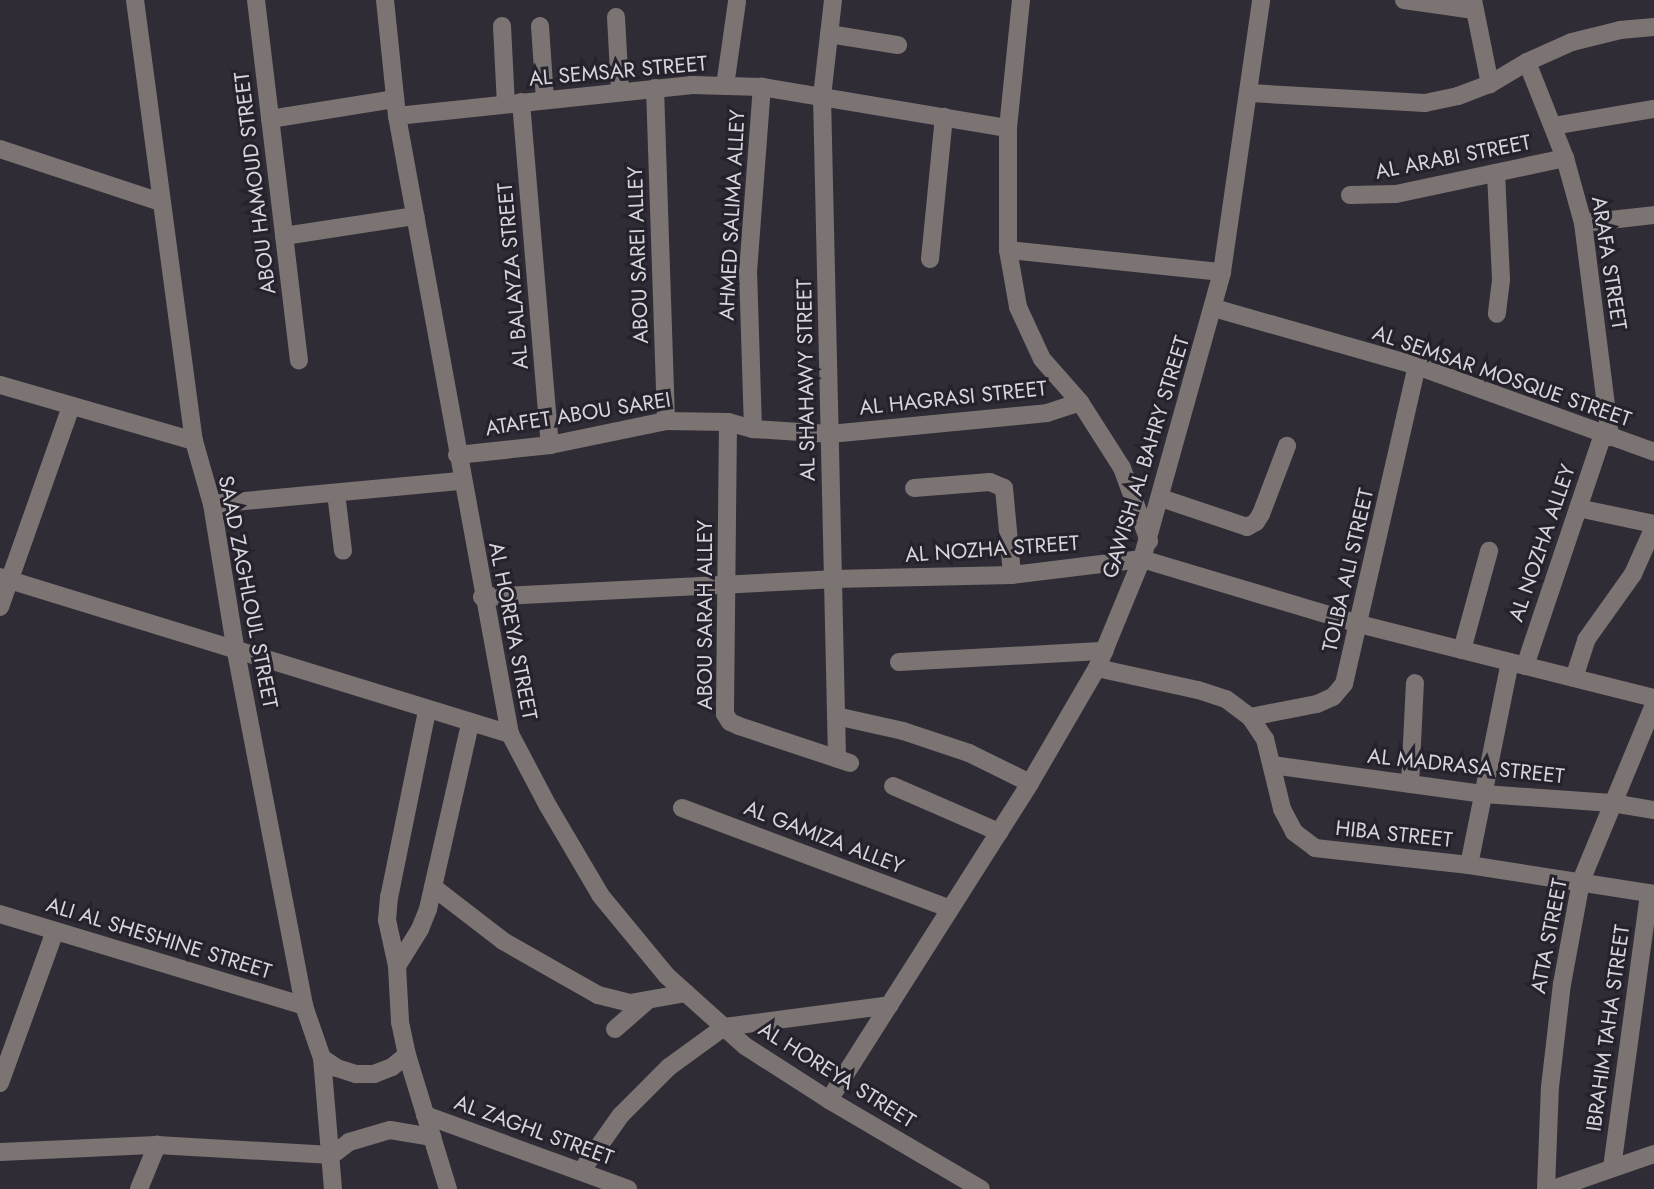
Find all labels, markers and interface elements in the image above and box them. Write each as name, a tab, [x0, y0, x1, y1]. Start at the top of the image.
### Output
street label: AL SEMSAR STREET	[528, 51, 708, 91]
street label: ABOU HAMOUD STREET	[229, 70, 281, 296]
street label: AHMED SALIMA ALLEY	[714, 109, 750, 321]
street label: AL ARABI STREET	[1373, 130, 1533, 184]
street label: ABOU SAREI ALLEY	[622, 166, 654, 344]
street label: AL BALAYZA STREET	[492, 182, 534, 370]
street label: ARAFA STREET	[1586, 195, 1632, 331]
street label: AL SHAHAWY STREET	[792, 279, 820, 481]
street label: AL SEMSAR MOSQUE STREET	[1369, 320, 1635, 432]
street label: GAWISH AL BAHRY STREET	[1097, 333, 1195, 581]
street label: AL HAGRASI STREET	[858, 376, 1048, 420]
street label: ATAFET ABOU SAREI	[483, 387, 673, 441]
street label: AL NOZHA ALLEY	[1503, 461, 1581, 625]
street label: SAAD ZAGHLOUL STREET	[213, 473, 283, 711]
street label: TOLBA ALI STREET	[1317, 486, 1379, 654]
street label: ABOU SARAH ALLEY	[692, 520, 718, 710]
street label: AL NOZHA STREET	[904, 530, 1080, 568]
street label: AL HOREYA STREET	[483, 540, 543, 722]
street label: AL MADRASA STREET	[1366, 743, 1566, 789]
street label: AL GAMIZA ALLEY	[741, 795, 907, 879]
street label: HIBA STREET	[1334, 815, 1454, 853]
street label: ATTA STREET	[1526, 876, 1572, 996]
street label: ALI AL SHESHINE STREET	[43, 892, 275, 984]
street label: IBRAHIM TAHA STREET	[1581, 923, 1635, 1133]
street label: AL HOREYA STREET	[754, 1017, 920, 1133]
street label: AL ZAGHL STREET	[451, 1090, 617, 1170]

